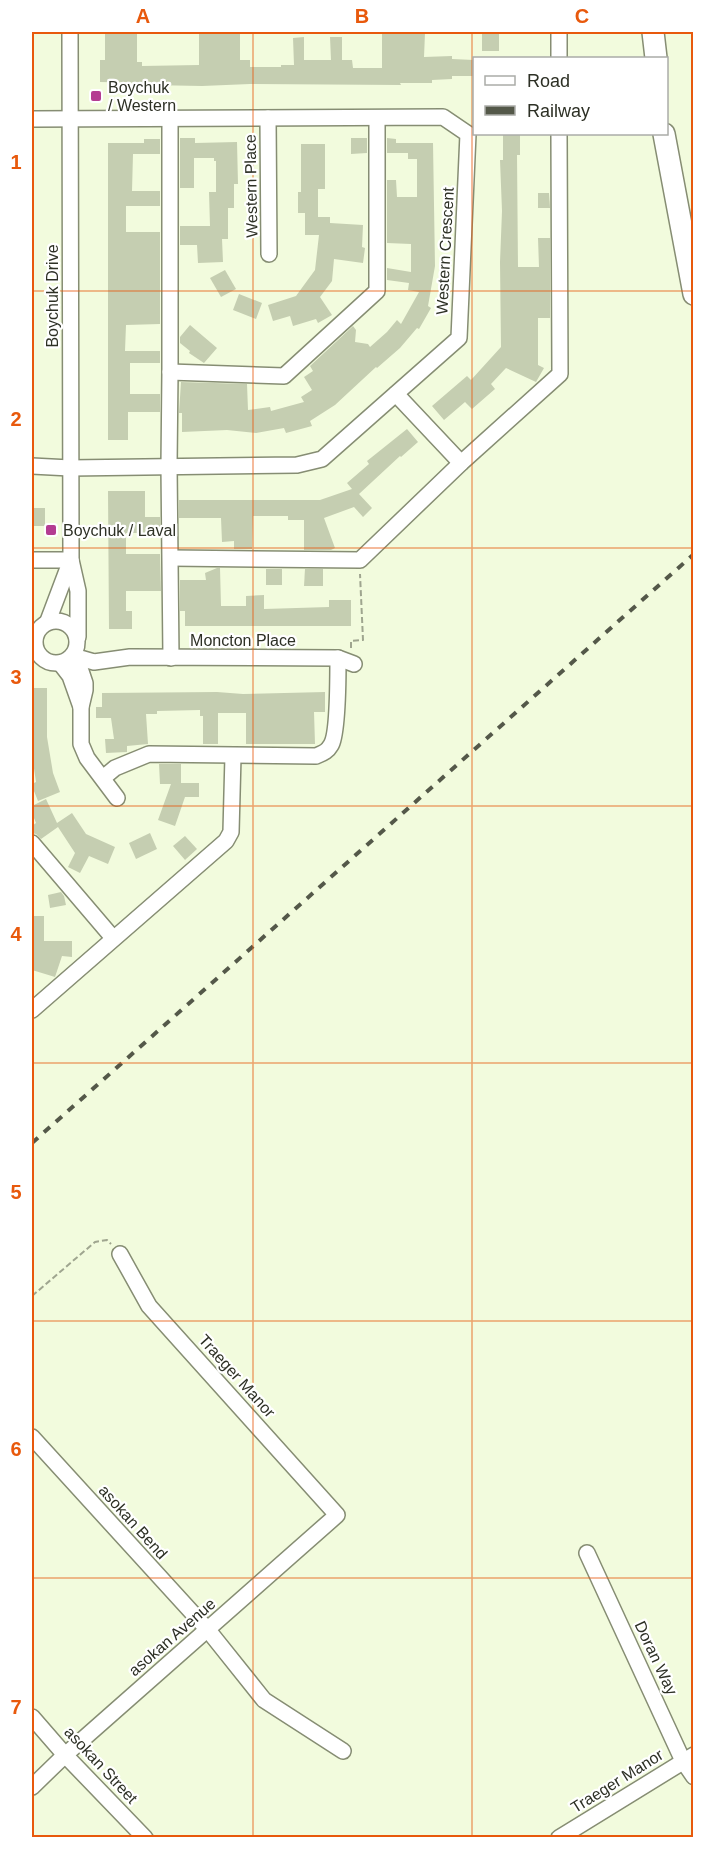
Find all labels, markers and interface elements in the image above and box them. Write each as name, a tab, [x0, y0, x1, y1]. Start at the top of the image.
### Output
text: A	[136, 5, 150, 27]
text: B	[355, 5, 369, 27]
text: C	[575, 5, 589, 27]
legend	[473, 57, 668, 135]
text: Road	[527, 71, 570, 91]
place label: Boychuk / Western	[108, 79, 176, 114]
marker: Boychuk / Western	[89, 89, 103, 103]
text: Railway	[527, 101, 590, 121]
street label: Western Place	[242, 134, 260, 238]
text: 1	[10, 151, 22, 173]
street label: Western Crescent	[433, 186, 457, 315]
street label: Boychuk Drive	[44, 244, 61, 348]
text: 2	[10, 408, 22, 430]
place label: Boychuk / Laval	[63, 522, 176, 539]
marker: Boychuk / Laval	[44, 523, 58, 537]
street label: Moncton Place	[190, 632, 296, 649]
text: 3	[10, 666, 22, 688]
text: 4	[10, 923, 22, 945]
text: 5	[10, 1181, 22, 1203]
street label: Traeger Manor	[195, 1331, 279, 1421]
text: 6	[10, 1438, 22, 1460]
street label: asokan Bend	[95, 1482, 171, 1562]
street label: asokan Avenue	[125, 1595, 219, 1679]
street label: Doran Way	[632, 1618, 680, 1698]
text: 7	[10, 1696, 22, 1718]
street label: asokan Street	[61, 1723, 141, 1807]
street label: Traeger Manor	[568, 1746, 667, 1816]

